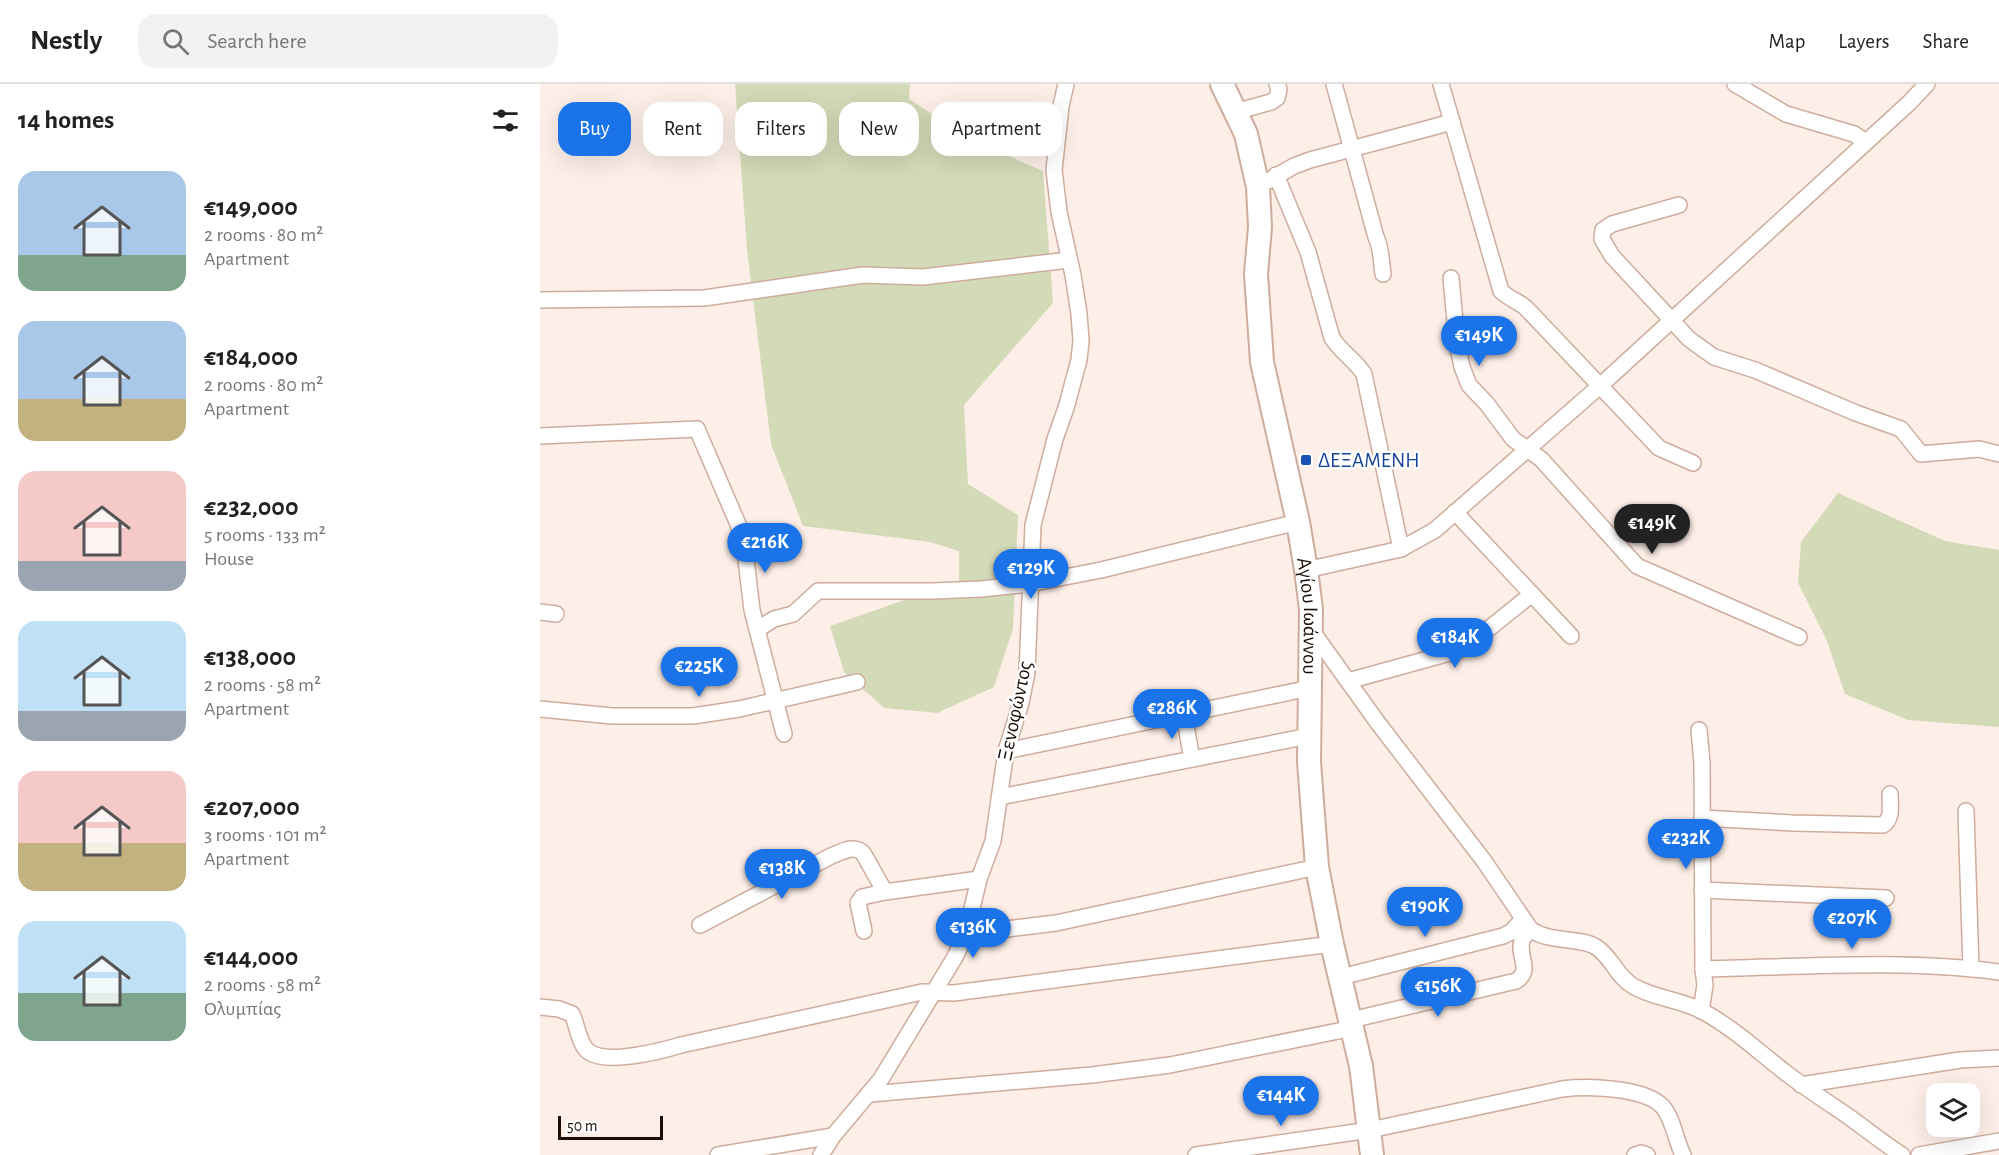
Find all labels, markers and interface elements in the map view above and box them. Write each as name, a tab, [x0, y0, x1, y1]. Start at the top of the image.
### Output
search box	[138, 14, 558, 68]
icon: search	[159, 25, 192, 58]
text: Nestly	[30, 27, 102, 55]
text: Search here	[207, 30, 307, 52]
text: Map	[1769, 31, 1805, 52]
text: Layers	[1838, 31, 1889, 52]
text: Share	[1922, 31, 1969, 52]
chip: Buy	[558, 102, 631, 156]
chip: Rent	[643, 102, 723, 156]
chip: Filters	[735, 102, 827, 156]
chip: New	[839, 102, 919, 156]
chip: Apartment	[931, 102, 1062, 156]
icon: filters	[489, 104, 522, 137]
text: 14 homes	[18, 107, 114, 133]
text: €149,000	[204, 194, 298, 220]
icon: home	[66, 195, 138, 267]
text: 2 rooms · 80 m²	[204, 225, 323, 245]
text: Apartment	[204, 249, 289, 269]
pin: €149K	[1437, 316, 1521, 367]
text: €149K	[1455, 325, 1503, 345]
text: €184,000	[204, 344, 298, 370]
icon: home	[66, 345, 138, 417]
text: 2 rooms · 80 m²	[204, 375, 323, 395]
text: Apartment	[204, 399, 289, 419]
place label: ΔΕΞΑΜΕΝΗ	[1318, 450, 1420, 471]
marker: ΔΕΞΑΜΕΝΗ	[1299, 453, 1313, 467]
text: €232,000	[204, 494, 298, 520]
icon: home	[66, 495, 138, 567]
pin: €149K	[1610, 504, 1694, 555]
text: €149K	[1628, 513, 1676, 533]
pin: €216K	[723, 523, 807, 574]
text: 5 rooms · 133 m²	[204, 525, 326, 545]
text: €216K	[741, 532, 789, 552]
text: House	[204, 549, 254, 569]
pin: €129K	[989, 549, 1073, 600]
street label: Αγίου Ιωάννου	[1294, 556, 1322, 675]
text: €129K	[1007, 558, 1055, 578]
pin: €184K	[1413, 618, 1497, 669]
text: €184K	[1431, 627, 1479, 647]
text: €138,000	[204, 644, 296, 670]
icon: home	[66, 645, 138, 717]
pin: €225K	[657, 647, 741, 698]
text: €225K	[675, 656, 723, 676]
street label: Ξενοφώντος	[994, 659, 1036, 763]
text: 2 rooms · 58 m²	[204, 675, 321, 695]
pin: €286K	[1130, 689, 1214, 740]
text: €286K	[1147, 698, 1197, 718]
text: Apartment	[204, 699, 289, 719]
text: €207,000	[204, 794, 300, 820]
icon: home	[66, 795, 138, 867]
pin: €232K	[1644, 819, 1728, 870]
text: 3 rooms · 101 m²	[204, 825, 327, 845]
text: €232K	[1662, 828, 1710, 848]
text: Apartment	[204, 849, 289, 869]
pin: €138K	[740, 849, 824, 900]
text: €138K	[759, 858, 805, 878]
pin: €190K	[1383, 887, 1467, 938]
text: €190K	[1401, 896, 1449, 916]
pin: €207K	[1810, 899, 1894, 950]
pin: €136K	[931, 908, 1015, 959]
text: €207K	[1827, 908, 1877, 928]
text: €136K	[950, 917, 996, 937]
text: €144,000	[204, 944, 298, 970]
icon: home	[66, 945, 138, 1017]
pin: €156K	[1396, 967, 1480, 1018]
text: 2 rooms · 58 m²	[204, 975, 321, 995]
text: €156K	[1415, 976, 1461, 996]
text: Ολυμπίας	[204, 999, 281, 1019]
pin: €144K	[1239, 1076, 1323, 1127]
map controls	[1926, 1083, 1980, 1137]
button: layers	[1926, 1083, 1980, 1137]
text: €144K	[1257, 1085, 1305, 1105]
scale bar	[558, 1113, 663, 1140]
text: 50 m	[567, 1118, 598, 1134]

